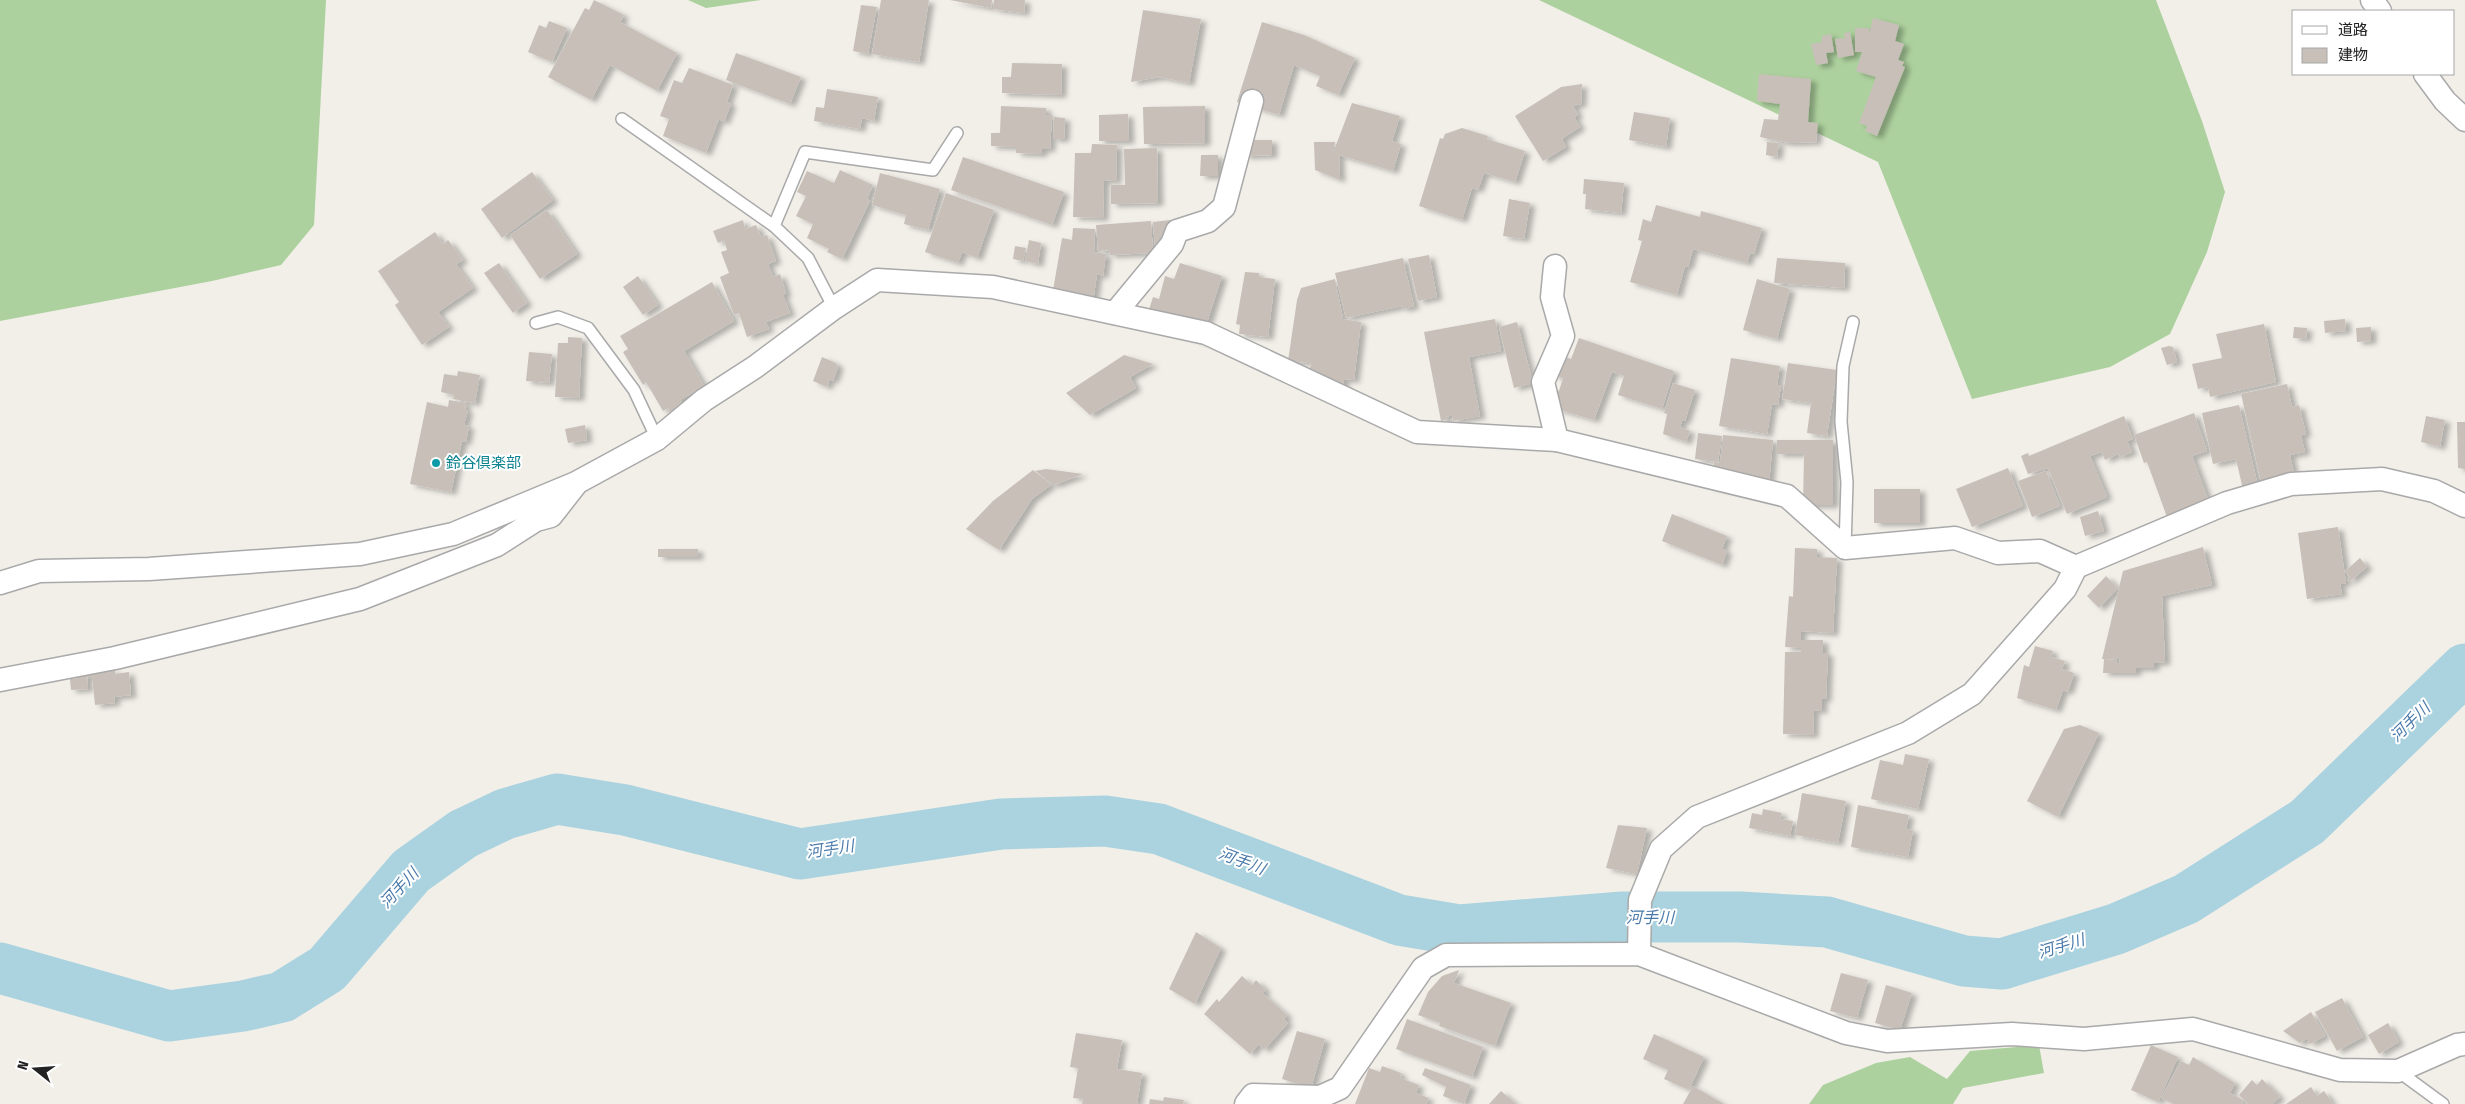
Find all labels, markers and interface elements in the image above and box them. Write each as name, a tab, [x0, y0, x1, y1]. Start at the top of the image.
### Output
legend	[2292, 10, 2455, 75]
text: 道路	[2338, 21, 2368, 39]
text: 建物	[2338, 46, 2368, 64]
place label: 鈴谷倶楽部	[446, 454, 521, 472]
marker: 鈴谷倶楽部	[430, 457, 442, 469]
water label: 河手川	[2386, 697, 2435, 746]
water label: 河手川	[805, 836, 857, 862]
water label: 河手川	[1216, 844, 1270, 879]
water label: 河手川	[376, 863, 424, 912]
water label: 河手川	[1626, 908, 1676, 927]
water label: 河手川	[2035, 929, 2089, 962]
north arrow	[10, 1044, 60, 1094]
text: N	[14, 1059, 32, 1072]

